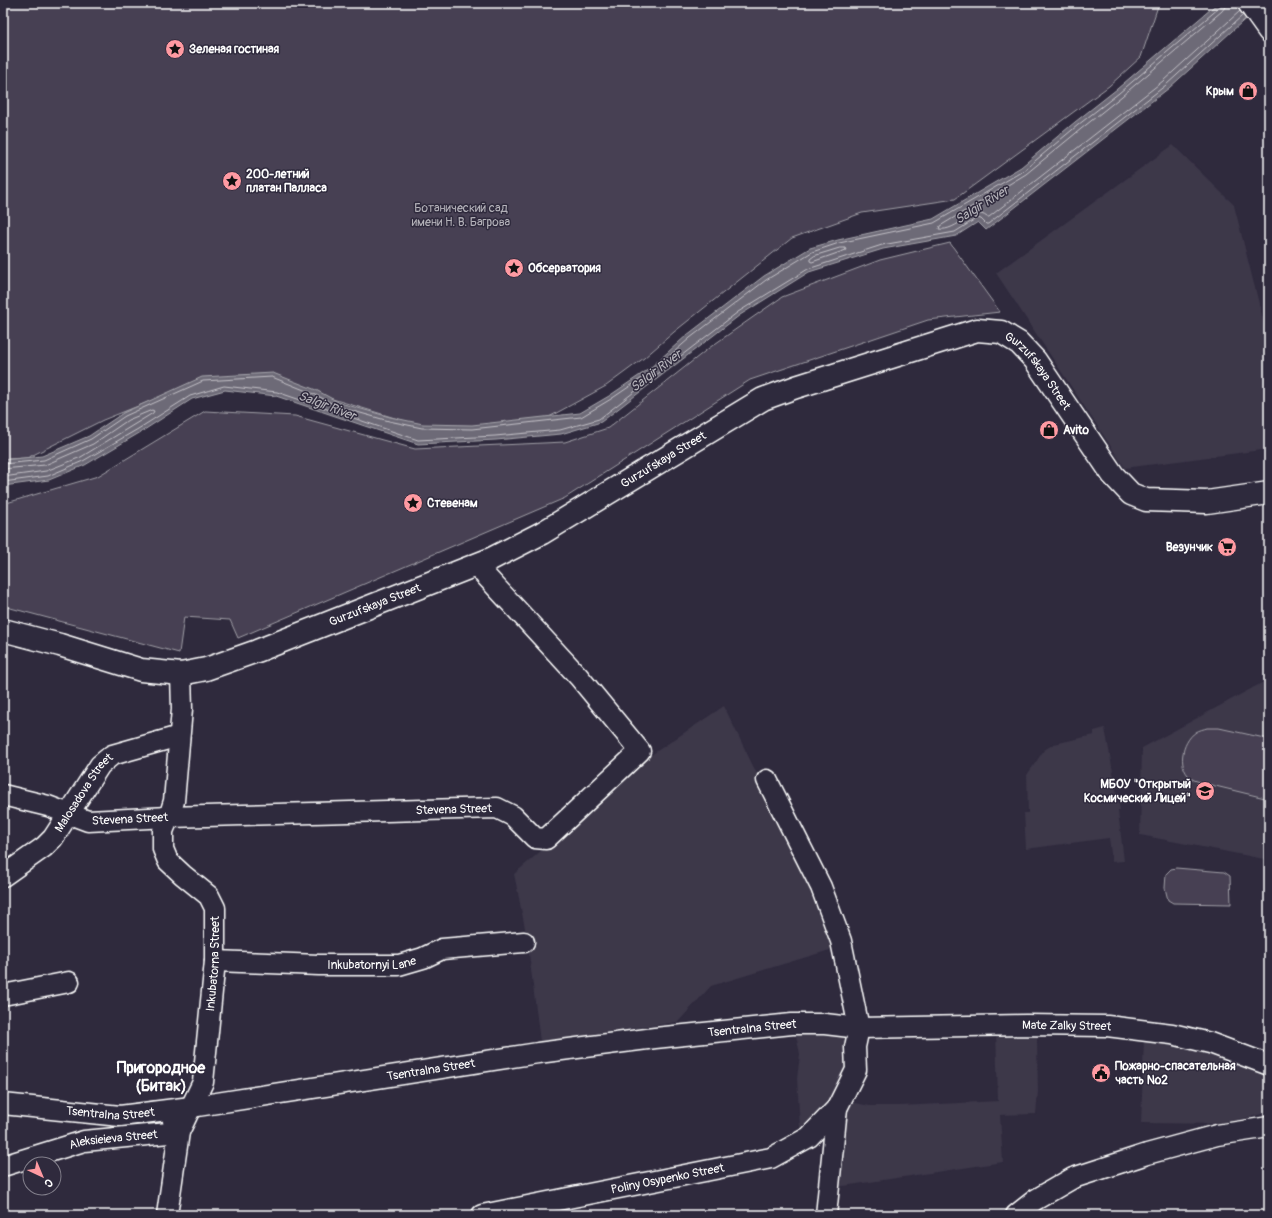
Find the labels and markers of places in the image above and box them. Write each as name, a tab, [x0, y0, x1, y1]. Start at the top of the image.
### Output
place icon: Зеленая гостиная	[164, 38, 186, 60]
place label: Зеленая гостиная	[189, 42, 279, 57]
shop icon: Крым	[1237, 80, 1259, 102]
place label: Крым	[1206, 84, 1234, 99]
place label: 200-летний платан Палласа	[246, 167, 327, 196]
place icon: 200-летний платан Палласа	[221, 170, 243, 192]
place icon: Обсерватория	[503, 257, 525, 279]
place label: Обсерватория	[528, 261, 601, 276]
shop icon: Avito	[1038, 419, 1060, 441]
place label: Avito	[1063, 423, 1089, 438]
place icon: Стевенам	[402, 492, 424, 514]
place label: Стевенам	[427, 496, 478, 511]
supermarket icon: Везунчик	[1216, 536, 1238, 558]
place label: Везунчик	[1166, 540, 1214, 555]
place label: МБОУ "Открытый Космический Лицей"	[1084, 777, 1191, 806]
school or university icon: МБОУ "Открытый Космический Лицей"	[1194, 780, 1216, 802]
place label: Пожарно-спасательная часть №2	[1115, 1059, 1236, 1088]
public building icon: Пожарно-спасательная часть №2	[1090, 1062, 1112, 1084]

